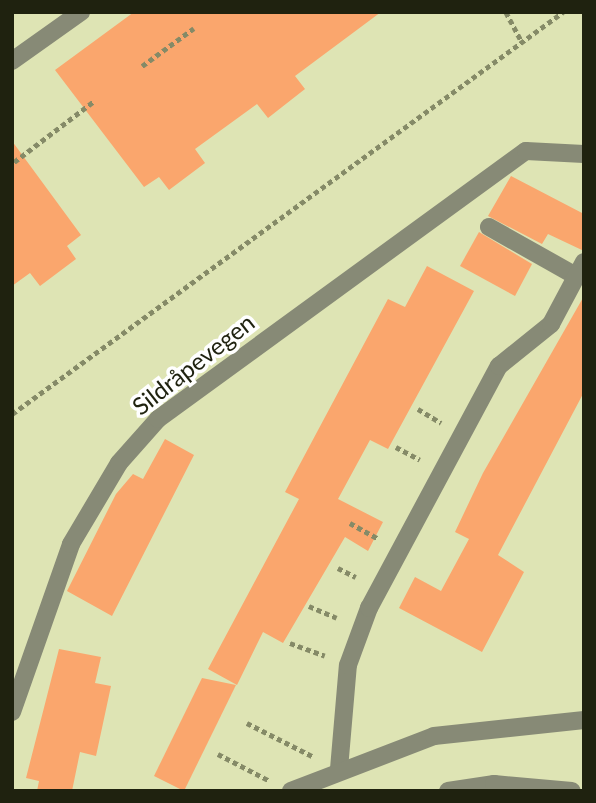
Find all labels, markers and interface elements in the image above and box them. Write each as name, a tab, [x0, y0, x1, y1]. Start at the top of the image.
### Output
street label: Sildråpevegen	[126, 307, 260, 421]

